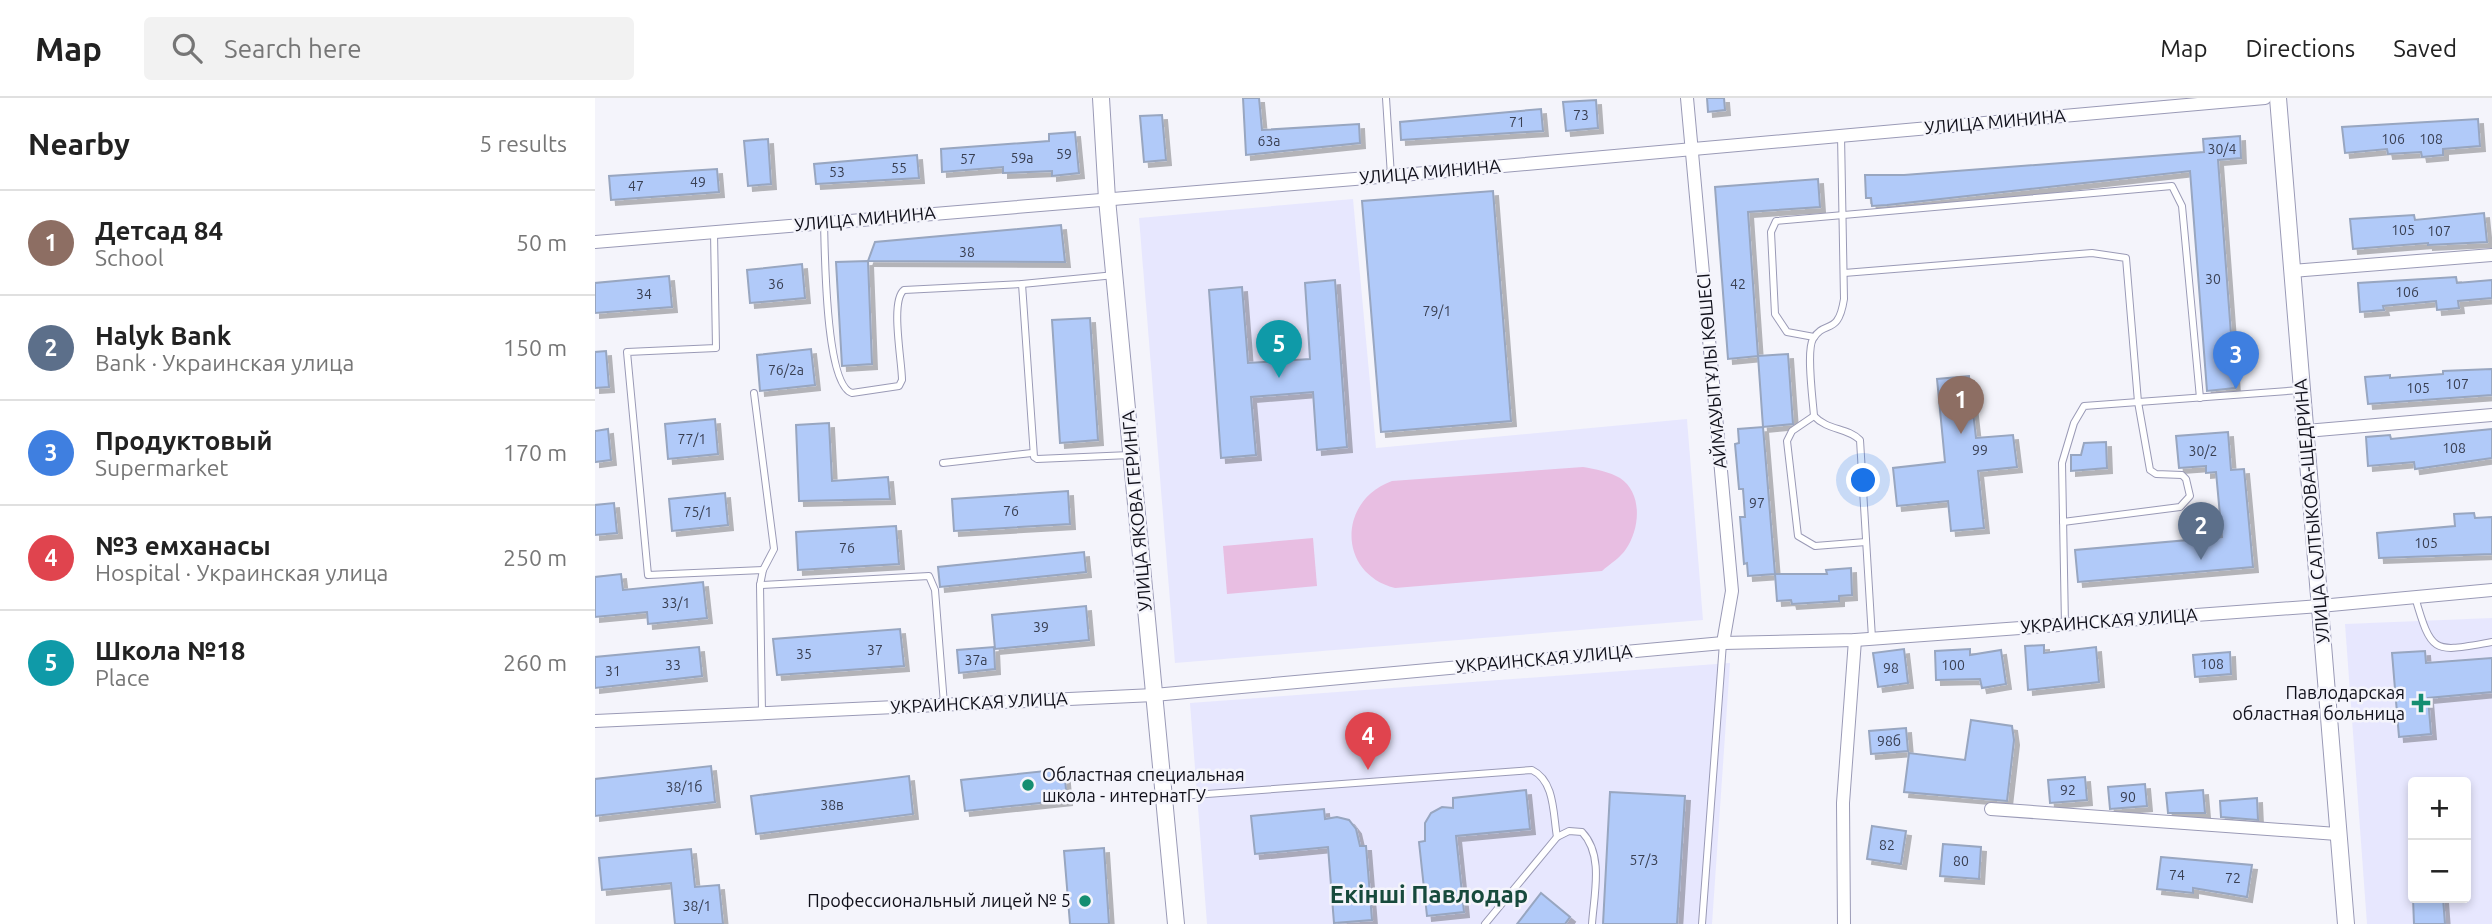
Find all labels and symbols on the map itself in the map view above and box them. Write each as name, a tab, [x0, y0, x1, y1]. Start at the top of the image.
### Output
street label: УЛИЦА МИНИНА	[1923, 105, 2067, 137]
house number: 73	[1573, 107, 1589, 123]
house number: 71	[1509, 114, 1525, 130]
house number: 106	[2381, 131, 2405, 147]
house number: 108	[2419, 131, 2443, 147]
house number: 63а	[1258, 133, 1281, 149]
house number: 30/4	[2208, 141, 2237, 157]
house number: 59	[1056, 146, 1072, 162]
house number: 59а	[1011, 150, 1034, 166]
house number: 57	[960, 151, 976, 167]
street label: УЛИЦА МИНИНА	[1358, 155, 1502, 187]
house number: 55	[891, 160, 907, 176]
house number: 53	[829, 164, 845, 180]
house number: 49	[690, 174, 706, 190]
house number: 47	[628, 178, 644, 194]
street label: УЛИЦА МИНИНА	[793, 202, 937, 234]
house number: 105	[2391, 222, 2415, 238]
house number: 107	[2427, 223, 2451, 239]
house number: 38	[959, 244, 975, 260]
house number: 30	[2205, 271, 2221, 287]
street label: АЙМАУЫТҰЛЫ КӨШЕСІ	[1693, 273, 1730, 470]
house number: 36	[768, 276, 784, 292]
house number: 42	[1730, 276, 1746, 292]
house number: 106	[2395, 284, 2419, 300]
house number: 34	[636, 286, 652, 302]
house number: 79/1	[1423, 303, 1451, 319]
pin: 5	[1256, 320, 1302, 378]
pin: 3	[2213, 331, 2259, 389]
house number: 76/2а	[768, 362, 804, 378]
pin: 1	[1938, 376, 1984, 434]
house number: 107	[2445, 376, 2469, 392]
street label: УЛИЦА САЛТЫКОВА-ЩЕДРИНА	[2289, 378, 2333, 644]
house number: 105	[2406, 380, 2430, 396]
street label: УЛИЦА ЯКОВА ГЕРИНГА	[1117, 410, 1155, 612]
house number: 77/1	[678, 431, 706, 447]
house number: 108	[2442, 440, 2466, 456]
house number: 99	[1972, 442, 1988, 458]
house number: 30/2	[2189, 443, 2217, 459]
your location	[1846, 463, 1880, 497]
house number: 97	[1749, 495, 1765, 511]
pin: 2	[2178, 502, 2224, 560]
house number: 76	[1003, 503, 1019, 519]
house number: 75/1	[684, 504, 712, 520]
house number: 105	[2414, 535, 2438, 551]
house number: 76	[839, 540, 855, 556]
house number: 33/1	[662, 595, 690, 611]
street label: УКРАИНСКАЯ УЛИЦА	[2020, 604, 2198, 636]
house number: 39	[1033, 619, 1049, 635]
street label: УКРАИНСКАЯ УЛИЦА	[1455, 640, 1633, 676]
house number: 37	[867, 642, 883, 658]
house number: 35	[796, 646, 812, 662]
house number: 37а	[965, 652, 988, 668]
house number: 108	[2200, 656, 2224, 672]
house number: 33	[665, 657, 681, 673]
house number: 100	[1941, 657, 1965, 673]
house number: 98	[1883, 660, 1899, 676]
house number: 31	[605, 663, 621, 679]
place label: Павлодарская областная больница	[2232, 682, 2405, 723]
street label: УКРАИНСКАЯ УЛИЦА	[890, 687, 1068, 717]
marker: Павлодарская областная больница	[2411, 693, 2431, 713]
pin: 4	[1345, 712, 1391, 770]
house number: 98б	[1877, 733, 1901, 749]
place label: Областная специальная школа - интернатГУ	[1042, 764, 1245, 805]
marker: Областная специальная школа - интернатГУ	[1020, 777, 1036, 793]
house number: 38/1б	[665, 779, 703, 795]
house number: 92	[2060, 782, 2076, 798]
house number: 90	[2120, 789, 2136, 805]
house number: 38в	[820, 797, 844, 813]
house number: 82	[1879, 837, 1895, 853]
house number: 57/3	[1630, 852, 1658, 868]
house number: 80	[1953, 853, 1969, 869]
house number: 74	[2169, 867, 2185, 883]
house number: 72	[2225, 870, 2241, 886]
district label: Екінші Павлодар	[1330, 881, 1528, 908]
place label: Профессиональный лицей № 5	[807, 890, 1071, 910]
marker: Профессиональный лицей № 5	[1077, 893, 1093, 909]
house number: 38/1	[683, 898, 711, 914]

